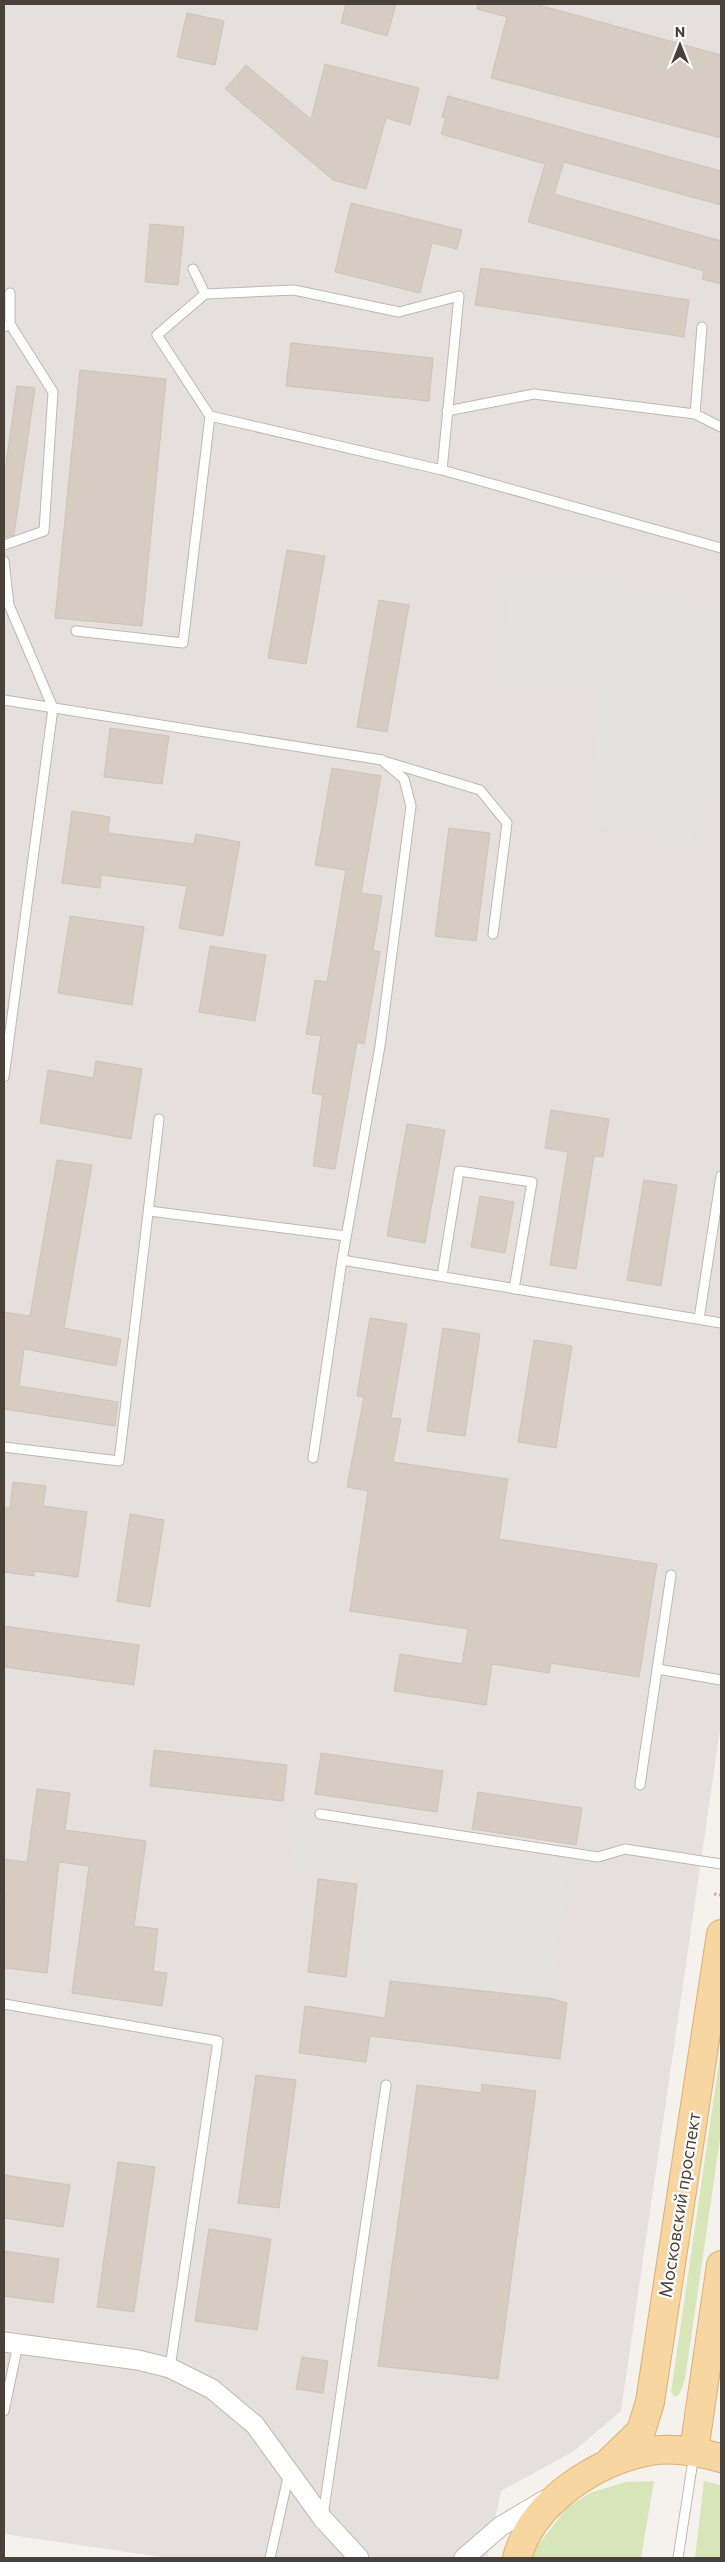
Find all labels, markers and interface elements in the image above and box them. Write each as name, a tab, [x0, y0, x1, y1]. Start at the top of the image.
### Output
north arrow	[655, 20, 705, 70]
text: N	[675, 23, 685, 40]
street label: Московский проспект	[653, 2110, 705, 2299]

